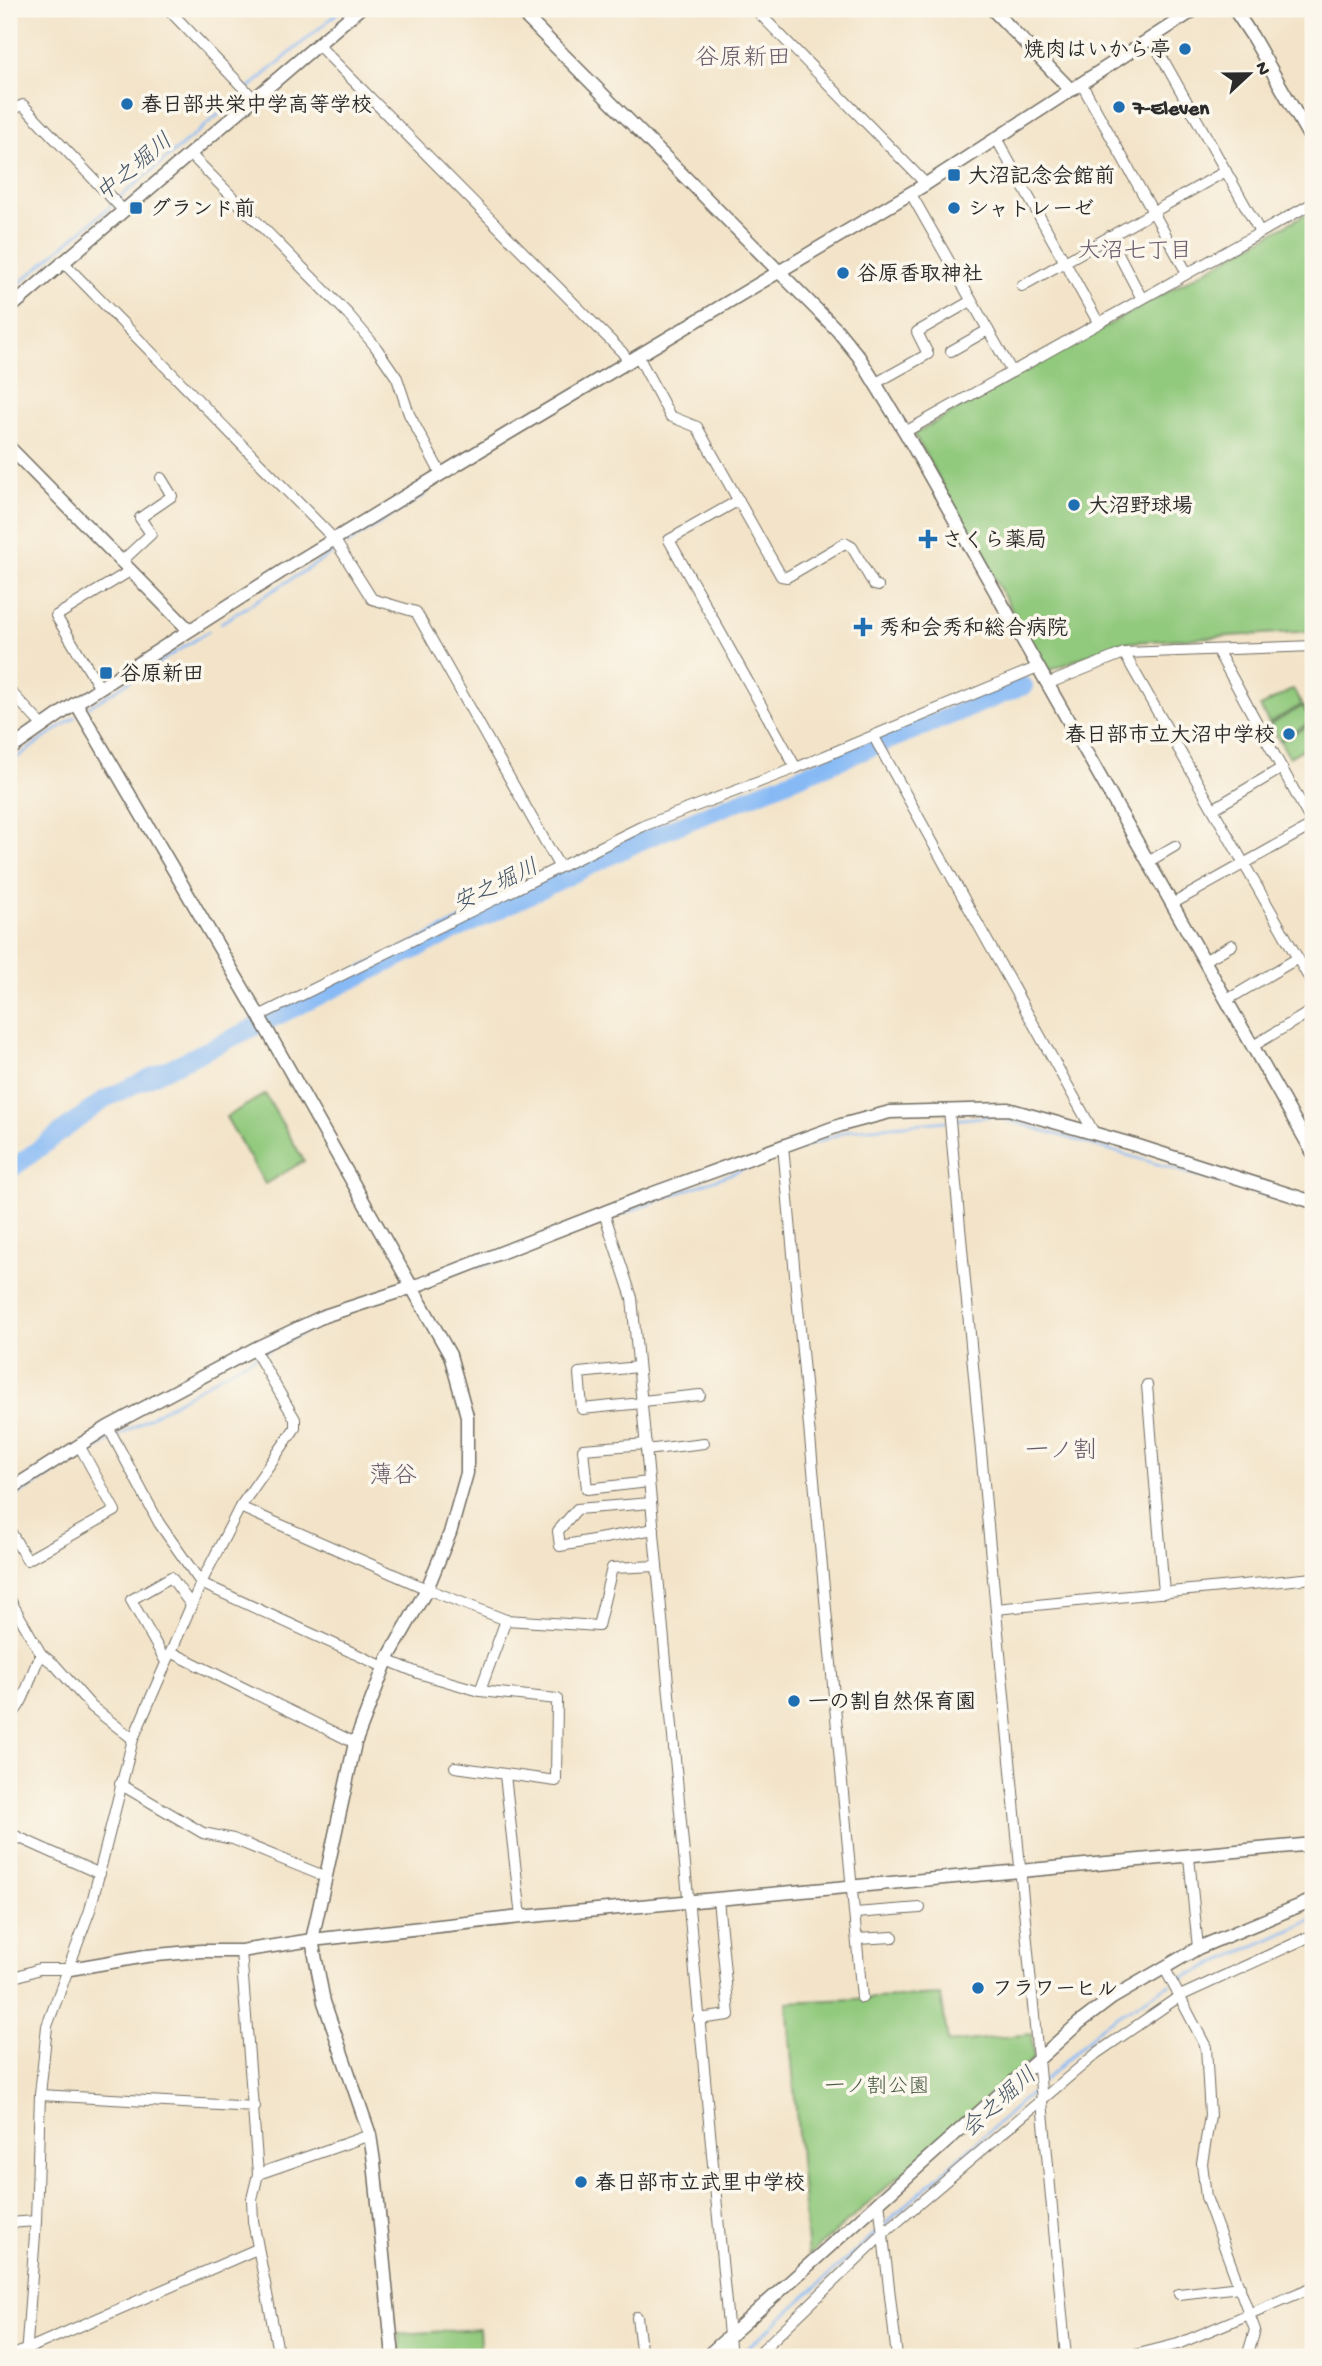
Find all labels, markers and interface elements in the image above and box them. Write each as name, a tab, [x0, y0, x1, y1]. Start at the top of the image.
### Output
place label: 焼肉はいから亭	[1024, 38, 1171, 65]
north arrow	[1214, 38, 1284, 108]
marker: 焼肉はいから亭	[1177, 41, 1193, 57]
district label: 谷原新田	[695, 45, 791, 74]
text: N	[1249, 59, 1275, 79]
place label: 春日部共栄中学高等学校	[141, 93, 372, 120]
marker: 春日部共栄中学高等学校	[119, 96, 135, 112]
place label: 7-Eleven	[1132, 98, 1210, 123]
marker: 7-Eleven	[1111, 99, 1127, 115]
water label: 中之堀川	[91, 128, 179, 209]
place label: 大沼記念会館前	[968, 164, 1115, 191]
marker: 大沼記念会館前	[946, 167, 962, 183]
place label: グランド前	[150, 197, 255, 224]
place label: シャトレーゼ	[968, 199, 1094, 224]
marker: グランド前	[128, 200, 144, 216]
marker: シャトレーゼ	[946, 200, 962, 216]
district label: 大沼七丁目	[1078, 239, 1193, 266]
place label: 谷原香取神社	[857, 263, 983, 289]
marker: 谷原香取神社	[835, 265, 851, 281]
place label: 大沼野球場	[1088, 494, 1193, 521]
marker: 大沼野球場	[1066, 497, 1082, 513]
place label: さくら薬局	[942, 528, 1047, 555]
marker: さくら薬局	[920, 531, 936, 547]
place label: 秀和会秀和総合病院	[879, 616, 1068, 643]
marker: 秀和会秀和総合病院	[853, 617, 873, 637]
place label: 谷原新田	[120, 663, 204, 689]
marker: 谷原新田	[98, 665, 114, 681]
place label: 春日部市立大沼中学校	[1065, 723, 1275, 750]
marker: 春日部市立大沼中学校	[1281, 726, 1297, 742]
water label: 安之堀川	[449, 854, 544, 919]
district label: 一ノ割	[1025, 1437, 1097, 1467]
district label: 薄谷	[369, 1462, 417, 1492]
place label: 一の割自然保育園	[808, 1690, 976, 1717]
marker: 一の割自然保育園	[786, 1693, 802, 1709]
place label: フラワーヒル	[992, 1979, 1118, 2004]
marker: フラワーヒル	[970, 1980, 986, 1996]
water label: 会之堀川	[956, 2062, 1044, 2144]
park label: 一ノ割公園	[825, 2075, 930, 2101]
place label: 春日部市立武里中学校	[595, 2171, 805, 2198]
marker: 春日部市立武里中学校	[573, 2174, 589, 2190]

